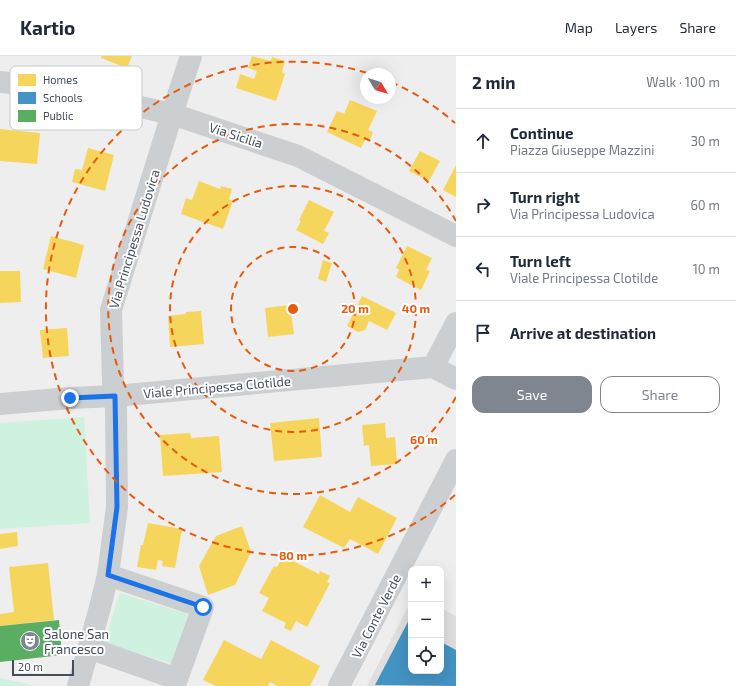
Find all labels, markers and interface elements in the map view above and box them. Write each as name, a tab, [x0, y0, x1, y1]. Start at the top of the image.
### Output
text: Kartio	[20, 16, 75, 39]
text: Map	[565, 19, 593, 36]
text: Layers	[615, 19, 657, 36]
text: Share	[679, 19, 716, 36]
legend	[10, 66, 142, 130]
north arrow	[360, 68, 396, 104]
text: 2 min	[472, 72, 515, 92]
text: Homes	[43, 73, 78, 86]
text: Walk · 100 m	[646, 74, 720, 90]
text: Schools	[43, 91, 83, 104]
text: Public	[43, 109, 73, 122]
street label: Via Sicilia	[207, 119, 265, 151]
text: Continue	[510, 124, 573, 142]
icon: ahead	[472, 130, 494, 152]
text: 30 m	[691, 133, 720, 149]
text: Piazza Giuseppe Mazzini	[510, 142, 654, 158]
street label: Via Principessa Ludovica	[105, 168, 163, 310]
text: Turn right	[510, 188, 580, 206]
icon: right	[472, 194, 494, 216]
text: 60 m	[690, 197, 720, 213]
text: Via Principessa Ludovica	[510, 206, 655, 222]
text: Turn left	[510, 252, 571, 270]
icon: left	[472, 258, 494, 280]
text: 10 m	[693, 261, 720, 277]
text: Viale Principessa Clotilde	[510, 270, 658, 286]
text: 20 m	[341, 301, 369, 315]
text: 40 m	[402, 301, 430, 315]
centre of rings	[286, 302, 300, 316]
icon: arrive	[472, 322, 494, 344]
text: Arrive at destination	[510, 324, 656, 342]
street label: Viale Principessa Clotilde	[143, 373, 291, 401]
button: Save	[472, 376, 592, 413]
button: Share	[600, 376, 720, 413]
route end	[61, 389, 79, 407]
text: 60 m	[410, 432, 438, 446]
text: 80 m	[279, 548, 307, 562]
map controls	[408, 566, 444, 674]
button: +	[408, 566, 444, 602]
street label: Via Conte Verde	[348, 571, 404, 661]
route start	[194, 598, 212, 616]
button: −	[408, 602, 444, 638]
place label: Salone San Francesco	[44, 626, 109, 657]
theatre icon: Salone San Francesco	[19, 630, 41, 652]
button: locate	[408, 638, 444, 674]
scale bar	[12, 658, 74, 677]
text: 20 m	[18, 660, 43, 673]

